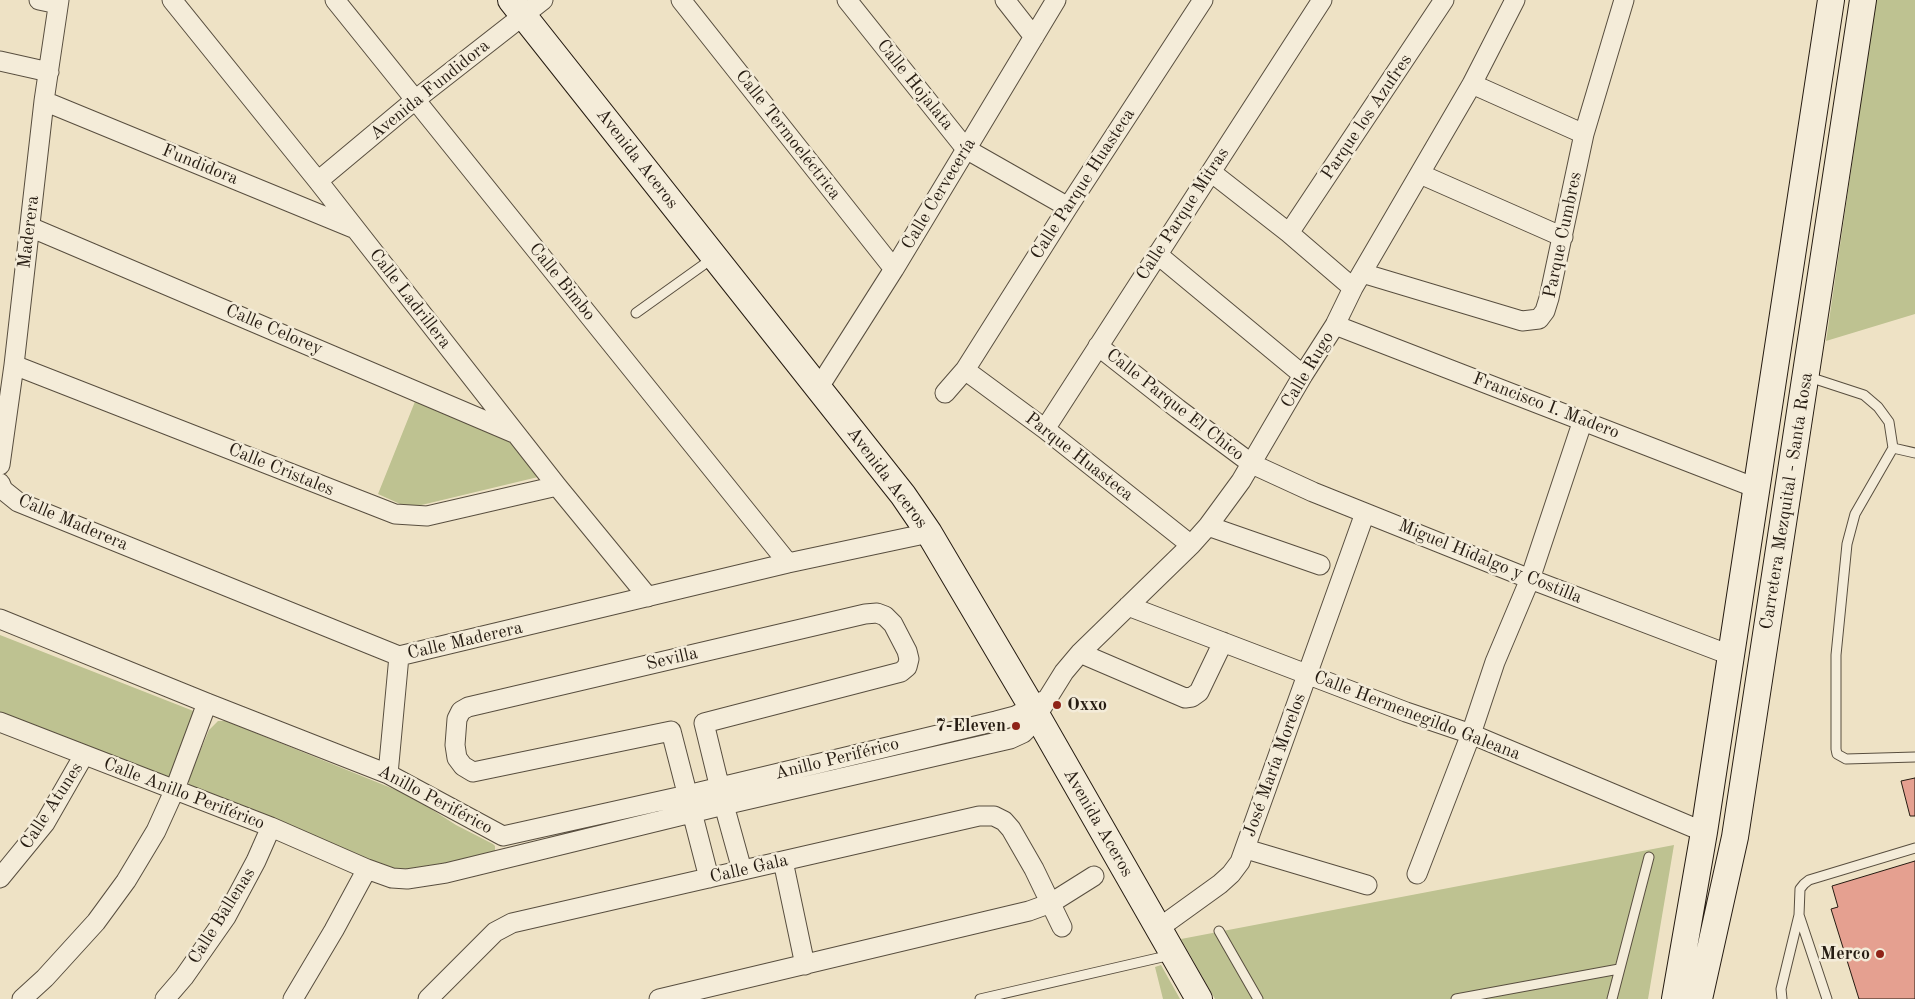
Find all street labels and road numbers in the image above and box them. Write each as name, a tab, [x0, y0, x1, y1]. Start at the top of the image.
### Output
street label: Avenida Fundidora	[366, 35, 494, 145]
street label: Calle Hojalata	[872, 35, 958, 135]
street label: Parque los Azufres	[1317, 50, 1417, 184]
street label: Calle Termoeléctrica	[731, 66, 845, 204]
street label: Avenida Aceros	[591, 104, 683, 214]
street label: Calle Parque Huasteca	[1026, 105, 1140, 263]
street label: Calle Cervecería	[897, 134, 981, 254]
street label: Fundidora	[159, 140, 241, 190]
street label: Calle Parque Mitras	[1132, 144, 1234, 284]
street label: Parque Cumbres	[1539, 170, 1587, 300]
street label: Maderera	[14, 194, 44, 270]
street label: Calle Bimbo	[524, 239, 600, 325]
street label: Calle Ladrillera	[364, 245, 456, 353]
street label: Calle Celorey	[222, 300, 326, 360]
street label: Calle Rugo	[1277, 328, 1339, 412]
street label: Calle Parque El Chico	[1102, 344, 1248, 466]
street label: Francisco I. Madero	[1469, 368, 1623, 444]
street label: Carretera Mezquital - Santa Rosa	[1756, 371, 1818, 631]
street label: Parque Huasteca	[1021, 408, 1137, 506]
street label: Avenida Aceros	[842, 423, 932, 533]
street label: Calle Cristales	[225, 439, 337, 501]
street label: Calle Maderera	[15, 490, 131, 556]
street label: Miguel Hidalgo y Costilla	[1395, 515, 1585, 609]
street label: Calle Maderera	[405, 617, 525, 665]
street label: Sevilla	[644, 643, 700, 675]
street label: Calle Hermenegildo Galeana	[1311, 667, 1523, 765]
street label: José María Morelos	[1239, 690, 1311, 840]
street label: Anillo Periférico	[773, 733, 901, 785]
street label: Calle Anillo Periférico	[100, 753, 268, 835]
street label: Calle Atunes	[16, 758, 88, 854]
street label: Anillo Periférico	[374, 761, 496, 839]
street label: Avenida Aceros	[1058, 765, 1138, 881]
street label: Calle Gala	[708, 850, 790, 888]
street label: Calle Ballenas	[184, 864, 260, 968]

